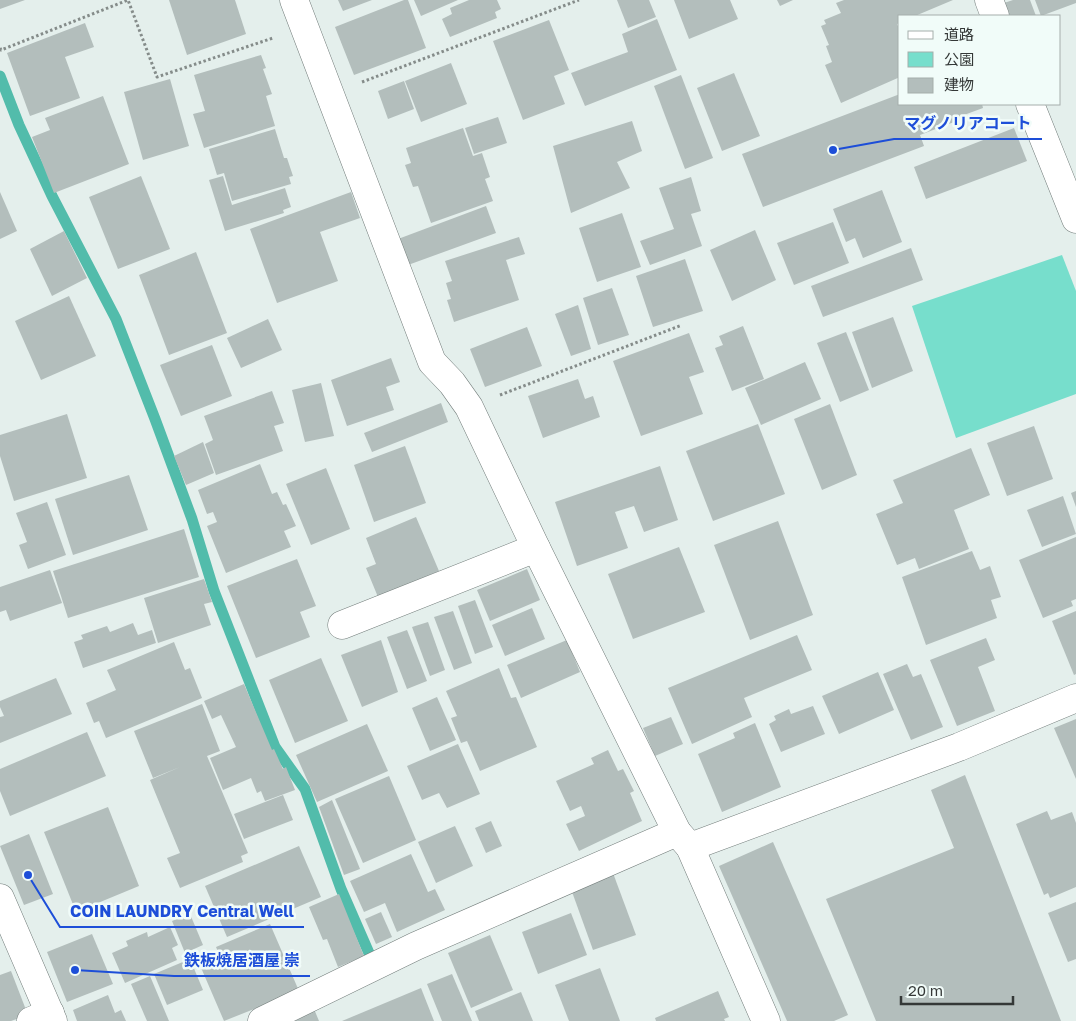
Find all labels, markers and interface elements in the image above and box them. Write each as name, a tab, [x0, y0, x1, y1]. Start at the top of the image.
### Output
legend	[898, 15, 1061, 105]
text: 道路	[944, 25, 974, 43]
text: 公園	[944, 50, 974, 68]
text: 建物	[944, 75, 974, 93]
callout: マグノリアコート	[894, 108, 1042, 139]
text: マグノリアコート	[904, 113, 1032, 133]
callout: COIN LAUNDRY Central Well	[60, 896, 304, 927]
text: COIN LAUNDRY Central Well	[70, 901, 295, 921]
callout: 鉄板焼居酒屋 崇	[174, 945, 310, 976]
text: 鉄板焼居酒屋 崇	[184, 950, 300, 970]
scale bar	[901, 974, 1014, 1006]
text: 20 m	[908, 981, 943, 999]

